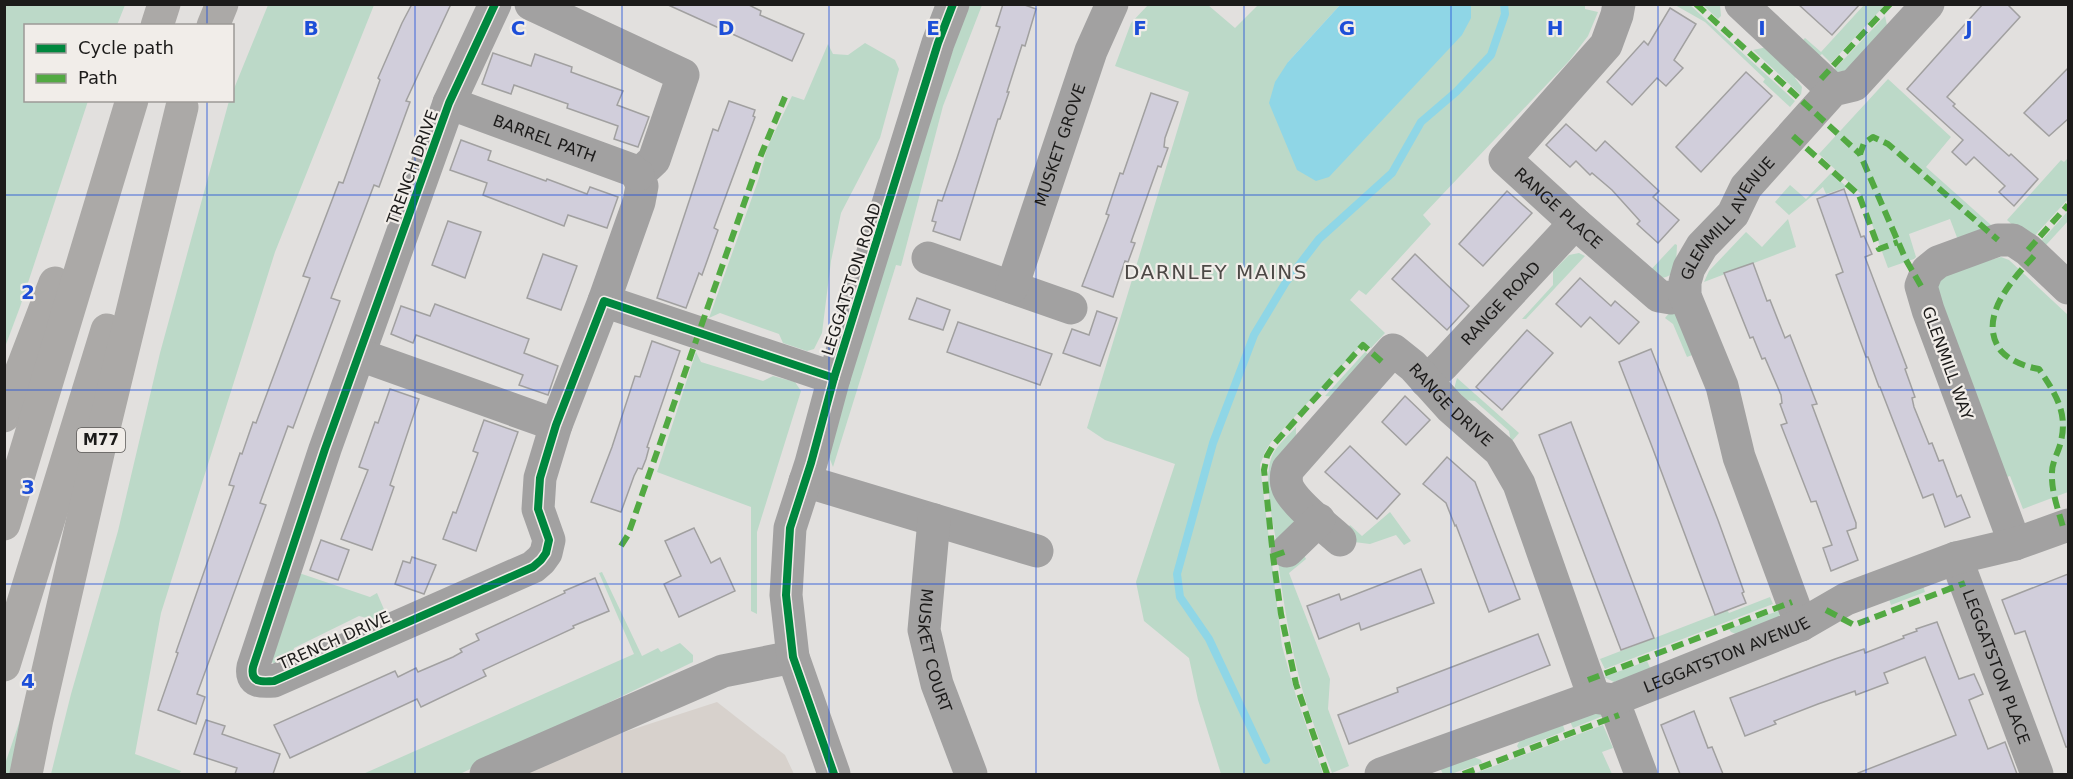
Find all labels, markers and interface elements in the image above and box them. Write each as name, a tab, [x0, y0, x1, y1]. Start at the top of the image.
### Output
text: B	[303, 16, 319, 40]
text: C	[511, 16, 525, 40]
text: D	[718, 16, 734, 40]
text: E	[926, 16, 940, 40]
text: F	[1133, 16, 1147, 40]
text: G	[1339, 16, 1355, 40]
text: H	[1547, 16, 1563, 40]
text: I	[1758, 16, 1766, 40]
text: J	[1963, 16, 1973, 40]
legend	[24, 24, 234, 102]
text: Cycle path	[78, 37, 174, 58]
text: Path	[78, 67, 118, 88]
street label: MUSKET GROVE	[1031, 81, 1089, 209]
street label: TRENCH DRIVE	[383, 107, 442, 228]
street label: BARREL PATH	[490, 111, 599, 166]
street label: GLENMILL AVENUE	[1677, 153, 1779, 282]
street label: RANGE PLACE	[1511, 164, 1606, 253]
street label: LEGGATSTON ROAD	[818, 200, 885, 358]
street label: RANGE ROAD	[1457, 257, 1545, 349]
district label: DARNLEY MAINS	[1124, 260, 1308, 284]
text: 2	[21, 280, 35, 304]
street label: GLENMILL WAY	[1918, 304, 1977, 423]
street label: RANGE DRIVE	[1405, 359, 1497, 450]
road number: M77	[77, 428, 125, 452]
text: 3	[21, 475, 35, 499]
street label: LEGGATSTON PLACE	[1959, 587, 2034, 747]
street label: MUSKET COURT	[914, 588, 956, 715]
street label: TRENCH DRIVE	[274, 607, 393, 674]
street label: LEGGATSTON AVENUE	[1641, 613, 1814, 697]
text: 4	[21, 669, 35, 693]

